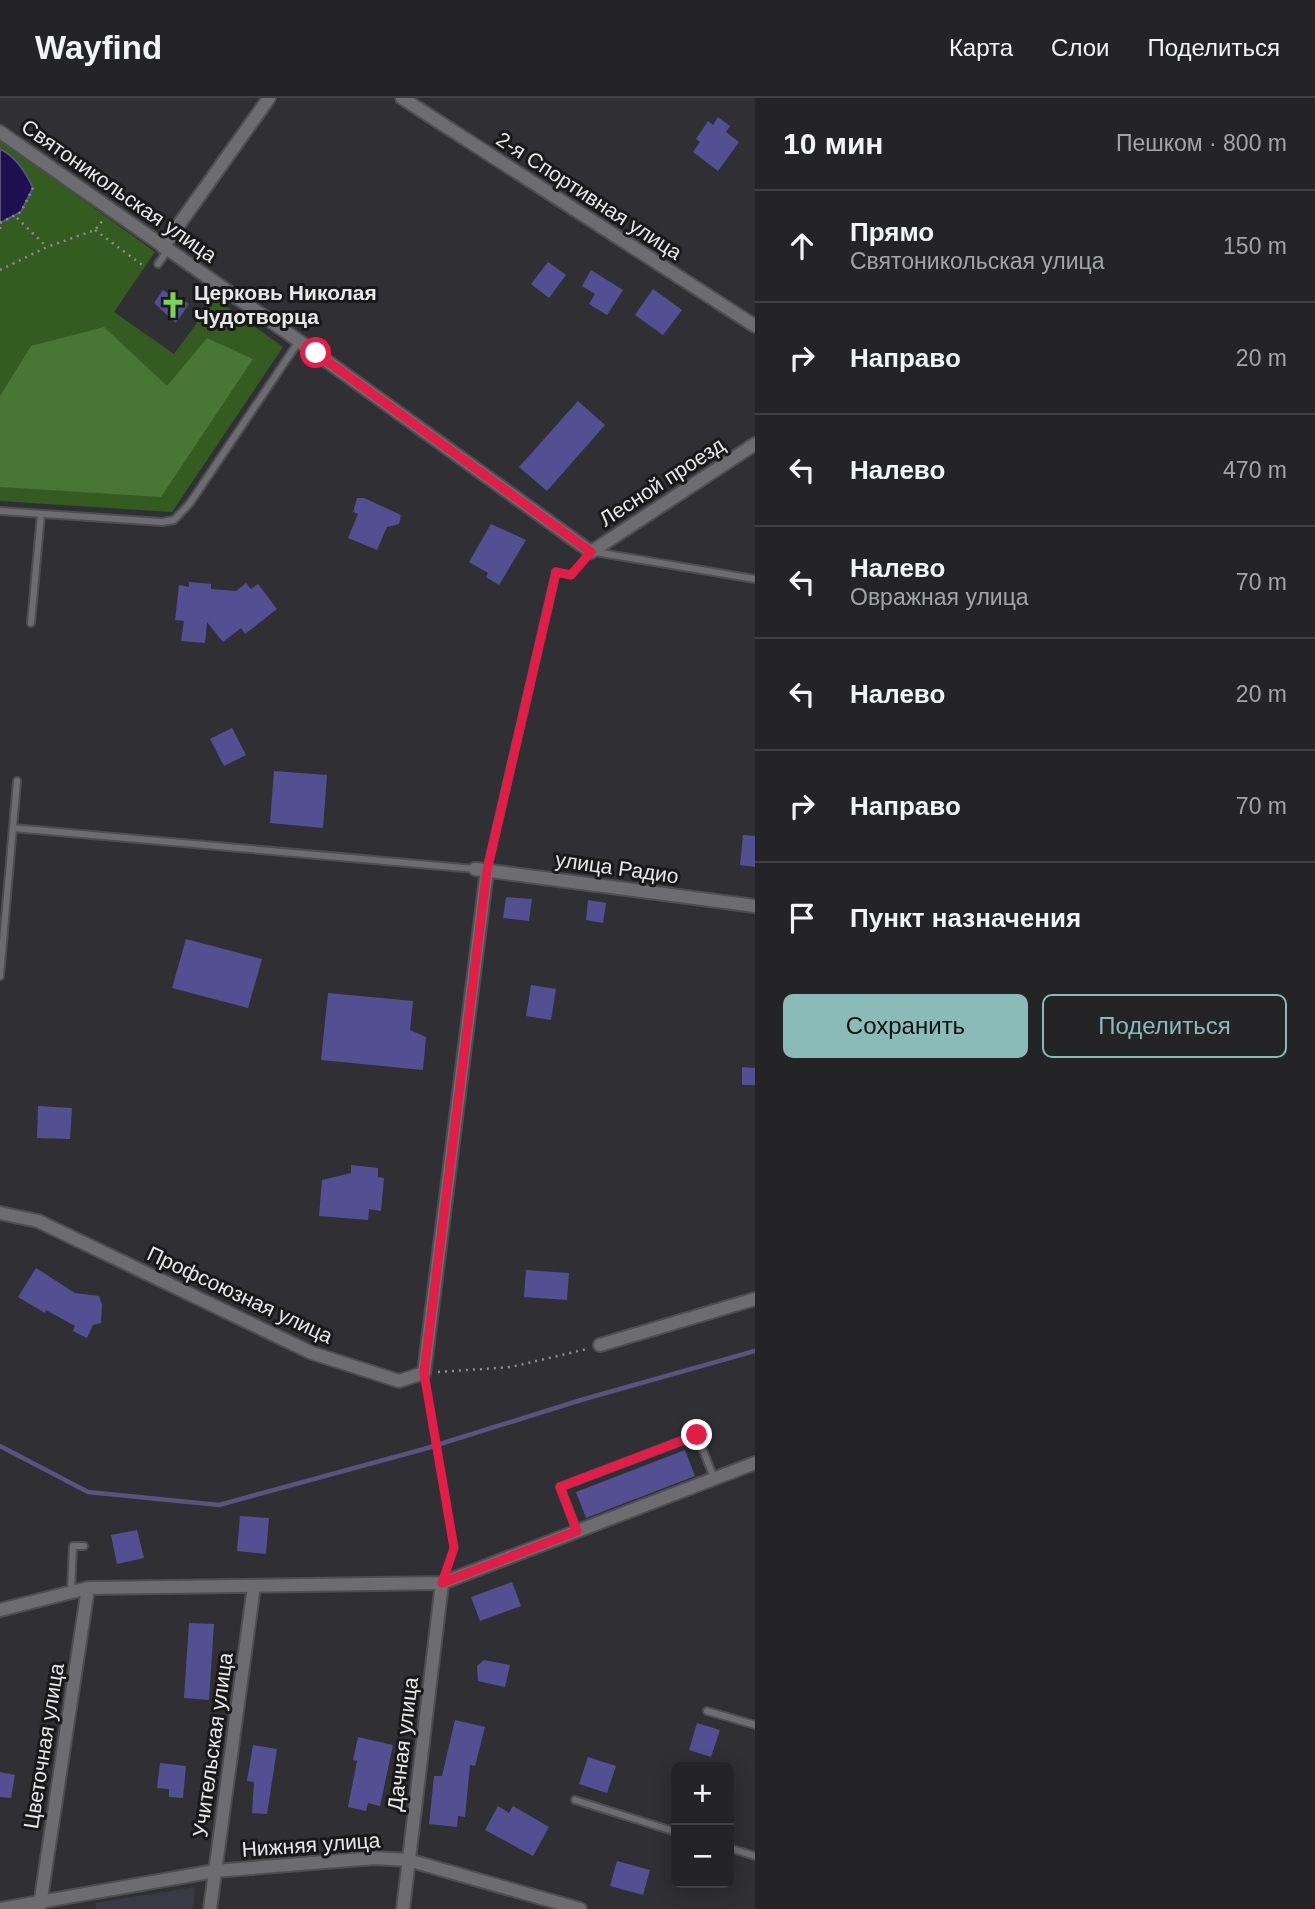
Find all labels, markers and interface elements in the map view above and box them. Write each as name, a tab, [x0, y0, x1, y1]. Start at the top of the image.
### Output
text: Wayfind	[35, 29, 162, 66]
text: Карта	[949, 34, 1013, 61]
text: Слои	[1051, 34, 1109, 61]
text: Поделиться	[1147, 34, 1280, 61]
street label: Святоникольская улица	[17, 115, 221, 267]
street label: 2-я Спортивная улица	[492, 127, 686, 264]
text: 10 мин	[783, 127, 883, 160]
text: Пешком · 800 m	[1116, 130, 1287, 156]
text: Прямо	[850, 217, 934, 247]
icon: ahead	[783, 227, 821, 265]
text: 150 m	[1223, 233, 1287, 259]
text: Святоникольская улица	[850, 248, 1105, 274]
place label: Церковь Николая Чудотворца	[194, 281, 377, 328]
church icon: Церковь Николая Чудотворца	[158, 290, 188, 320]
route start	[300, 337, 331, 368]
icon: right	[783, 339, 821, 377]
text: Направо	[850, 343, 961, 373]
text: 20 m	[1236, 345, 1287, 371]
street label: Лесной проезд	[595, 433, 728, 530]
icon: left	[783, 451, 821, 489]
text: Налево	[850, 455, 945, 485]
text: 470 m	[1223, 457, 1287, 483]
text: Налево	[850, 553, 945, 583]
icon: left	[783, 563, 821, 601]
text: 70 m	[1236, 569, 1287, 595]
text: Овражная улица	[850, 584, 1029, 610]
icon: left	[783, 675, 821, 713]
text: Налево	[850, 679, 945, 709]
text: 20 m	[1236, 681, 1287, 707]
icon: right	[783, 787, 821, 825]
text: Направо	[850, 791, 961, 821]
text: 70 m	[1236, 793, 1287, 819]
street label: улица Радио	[554, 847, 680, 888]
icon: arrive	[783, 899, 821, 937]
text: Пункт назначения	[850, 903, 1081, 933]
button: Сохранить	[783, 994, 1028, 1058]
button: Поделиться	[1042, 994, 1287, 1058]
street label: Профсоюзная улица	[144, 1241, 337, 1348]
route end	[681, 1419, 712, 1450]
street label: Учительская улица	[188, 1651, 237, 1839]
street label: Цветочная улица	[19, 1661, 68, 1830]
street label: Дачная улица	[383, 1675, 422, 1812]
map controls	[671, 1762, 734, 1888]
button: +	[671, 1762, 734, 1825]
button: −	[671, 1825, 734, 1888]
street label: Нижняя улица	[241, 1828, 381, 1861]

